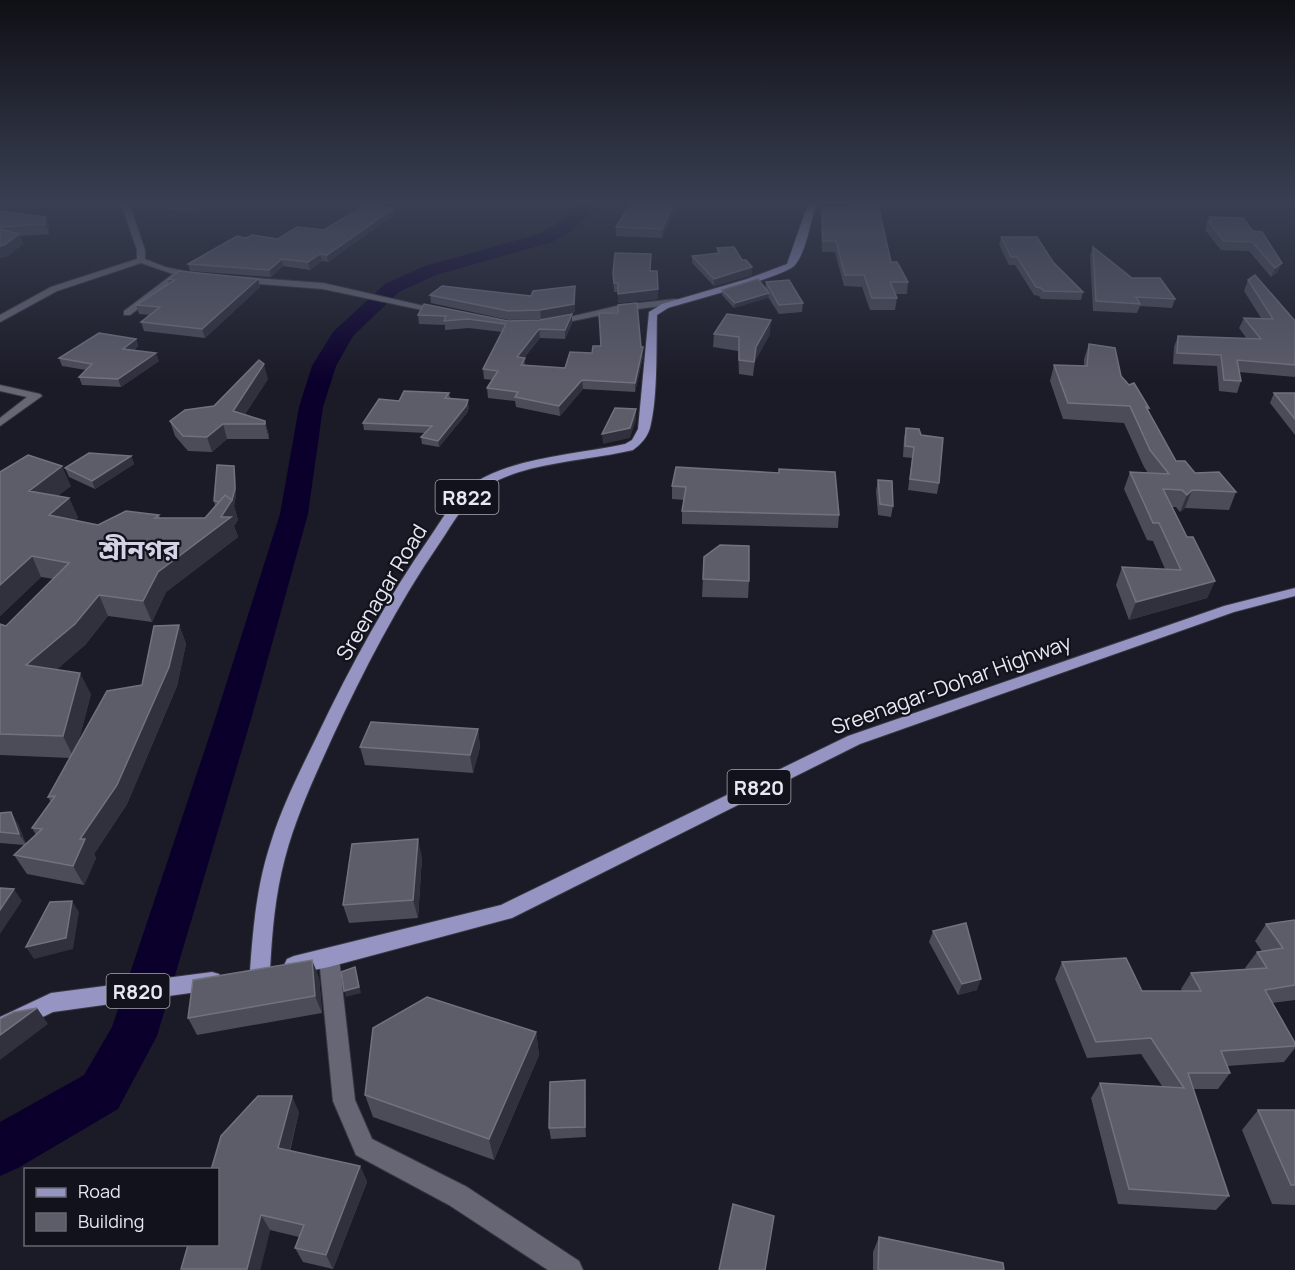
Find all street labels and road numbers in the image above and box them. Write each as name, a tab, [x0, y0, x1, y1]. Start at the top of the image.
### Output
road number: R822	[436, 480, 498, 514]
street label: Sreenagar Road	[329, 519, 433, 665]
street label: Sreenagar-Dohar Highway	[827, 628, 1075, 740]
road number: R820	[728, 770, 790, 804]
road number: R820	[106, 974, 170, 1008]

